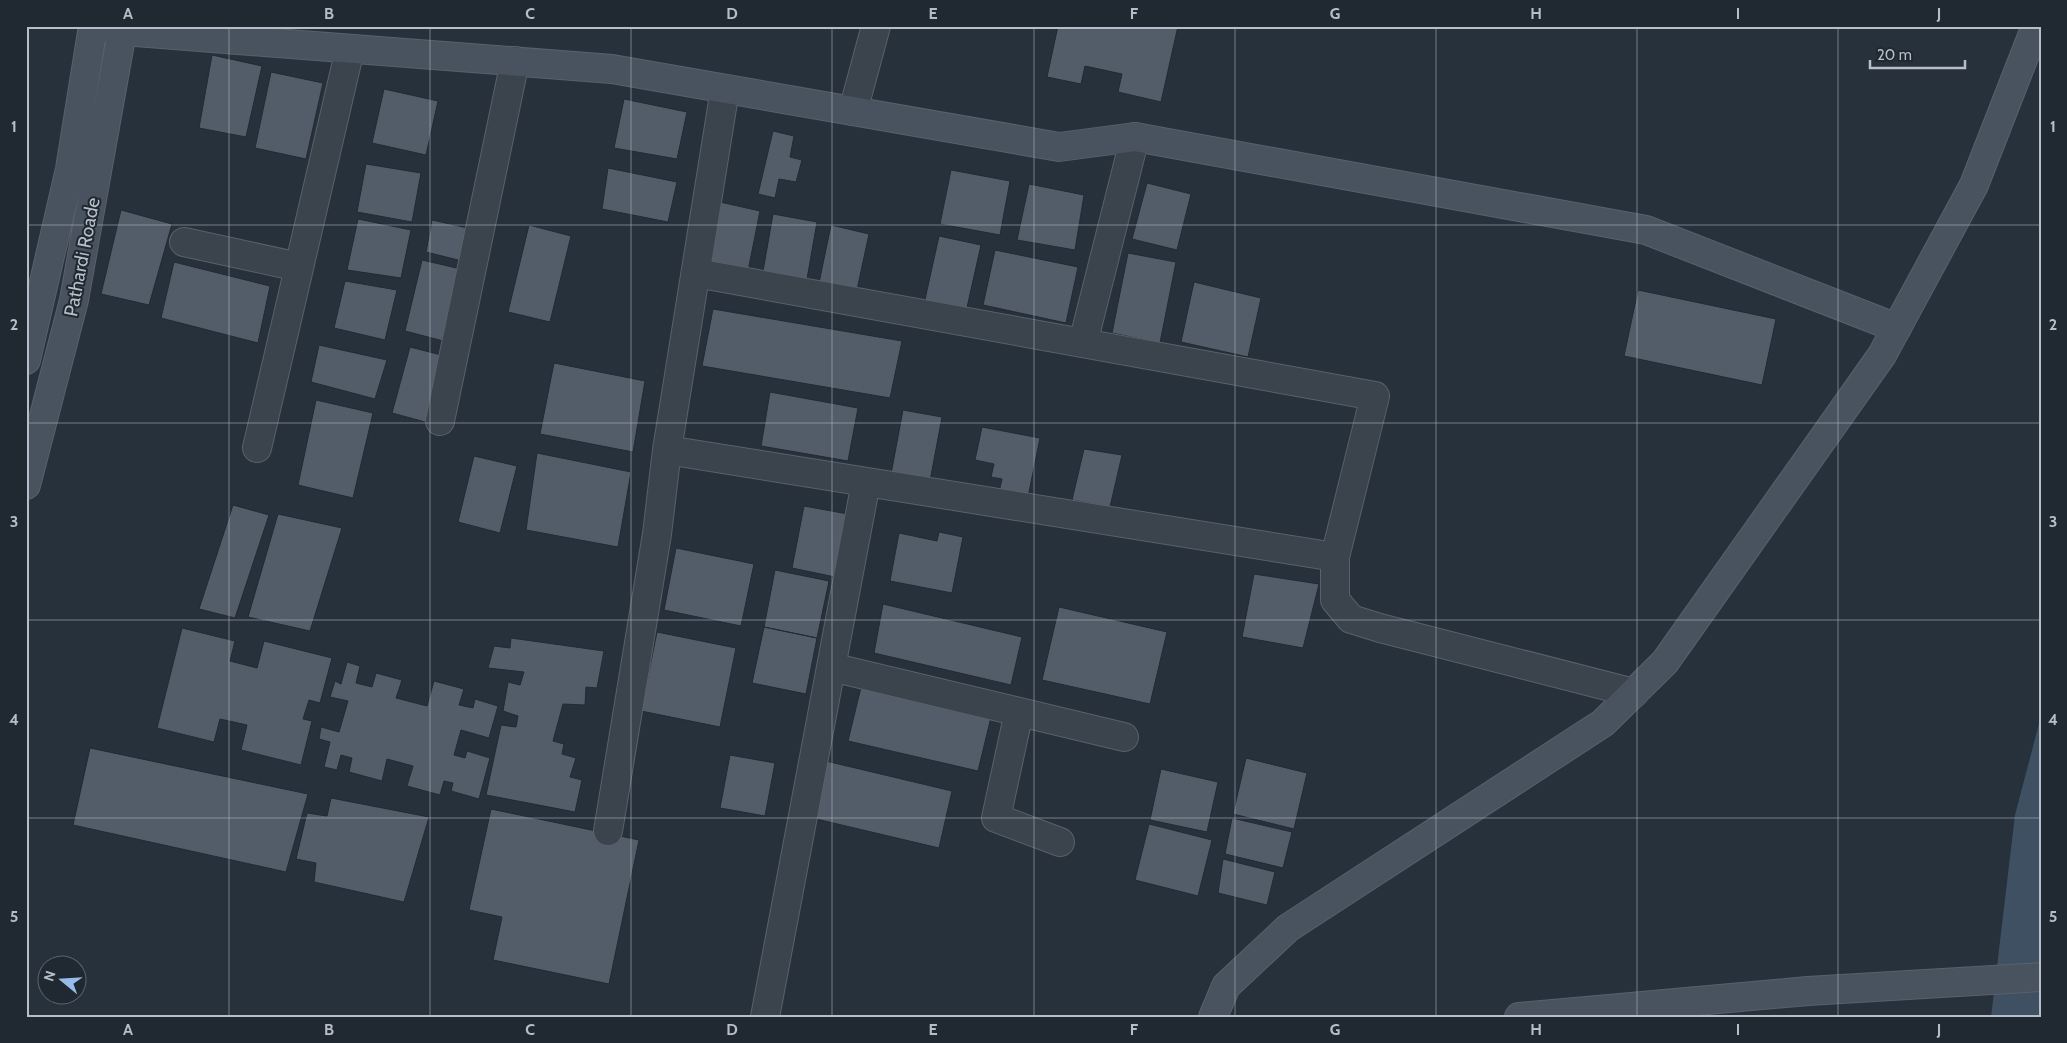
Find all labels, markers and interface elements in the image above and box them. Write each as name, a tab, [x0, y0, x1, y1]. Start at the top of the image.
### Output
text: A	[123, 4, 133, 23]
text: B	[324, 4, 334, 23]
text: C	[525, 4, 535, 23]
text: D	[726, 4, 738, 23]
text: E	[928, 4, 938, 23]
text: F	[1130, 4, 1139, 23]
text: G	[1330, 4, 1340, 23]
text: H	[1530, 4, 1542, 23]
text: I	[1736, 4, 1740, 23]
text: J	[1936, 4, 1941, 23]
scale bar	[1870, 38, 1964, 70]
text: 20 m	[1877, 46, 1912, 64]
text: 1	[11, 117, 17, 136]
text: 1	[2050, 117, 2056, 136]
street label: Pathardi Roade	[59, 195, 105, 319]
text: 2	[10, 315, 18, 334]
text: 2	[2049, 315, 2057, 334]
text: 3	[10, 512, 18, 531]
text: 3	[2049, 512, 2057, 531]
text: 4	[9, 710, 19, 729]
text: 4	[2048, 710, 2058, 729]
text: 5	[10, 907, 18, 926]
text: 5	[2049, 907, 2057, 926]
north arrow	[38, 956, 88, 1006]
text: N	[40, 968, 60, 983]
text: A	[123, 1020, 133, 1039]
text: B	[324, 1020, 334, 1039]
text: C	[525, 1020, 535, 1039]
text: D	[726, 1020, 738, 1039]
text: E	[928, 1020, 938, 1039]
text: F	[1130, 1020, 1139, 1039]
text: G	[1330, 1020, 1340, 1039]
text: H	[1530, 1020, 1542, 1039]
text: I	[1736, 1020, 1740, 1039]
text: J	[1936, 1020, 1941, 1039]

